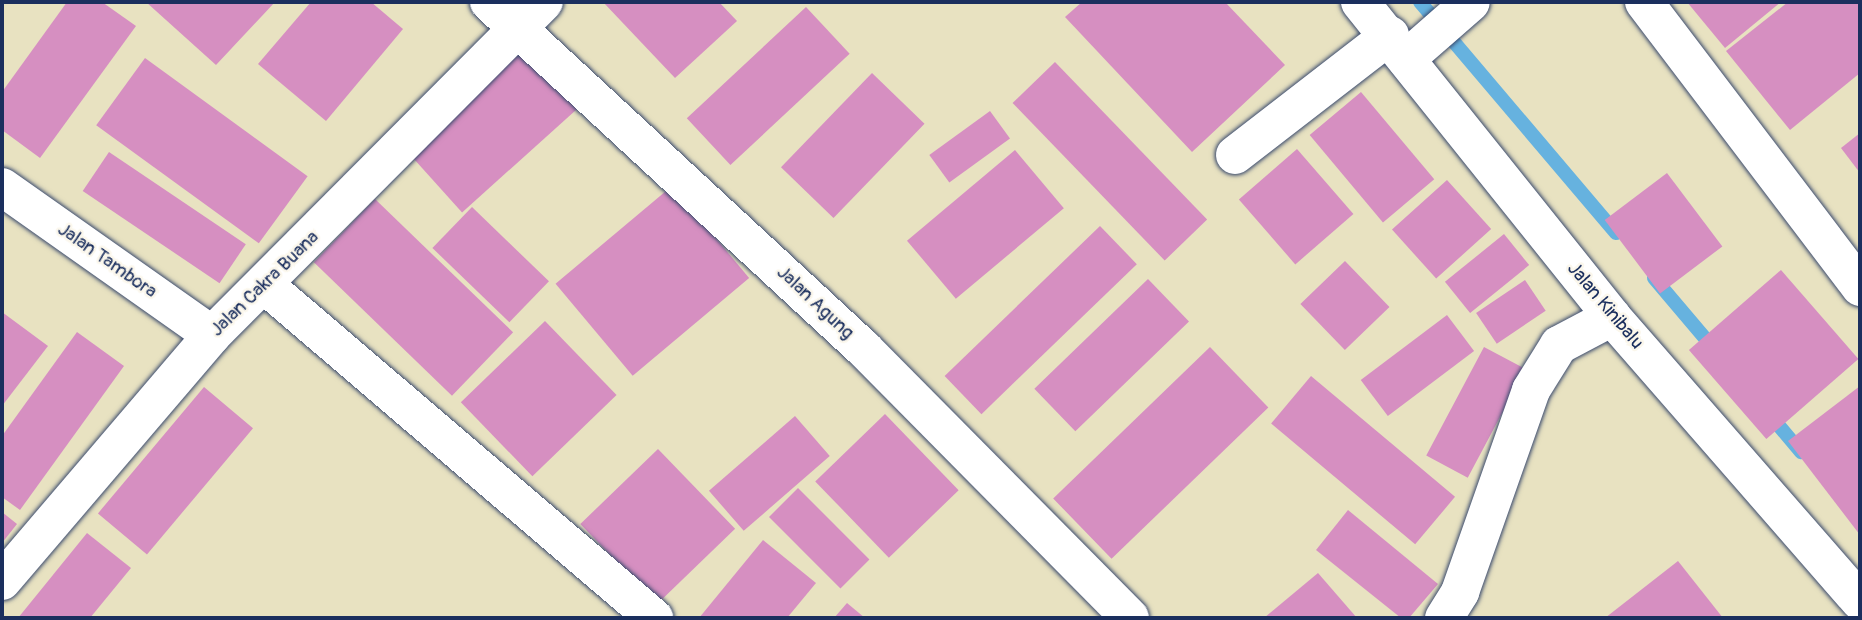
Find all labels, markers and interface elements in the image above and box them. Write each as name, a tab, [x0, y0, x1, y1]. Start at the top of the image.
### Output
street label: Jalan Tambora	[53, 218, 161, 304]
street label: Jalan Cakra Buana	[206, 226, 324, 342]
street label: Jalan Kinibalu	[1562, 258, 1648, 354]
street label: Jalan Agung	[772, 261, 858, 345]

